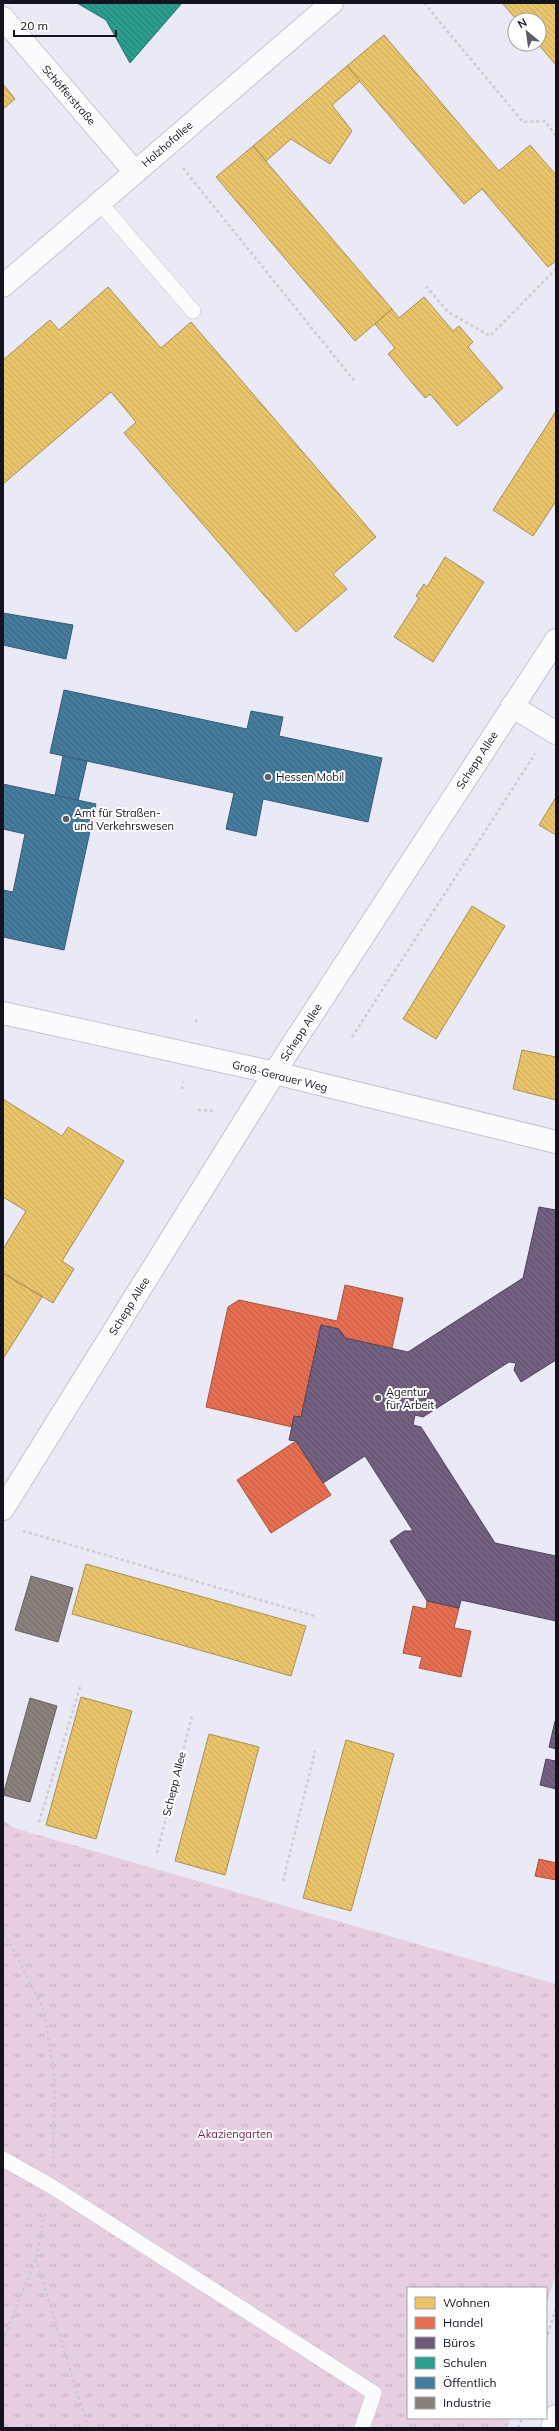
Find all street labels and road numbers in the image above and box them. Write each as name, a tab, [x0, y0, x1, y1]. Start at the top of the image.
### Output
street label: Schöfferstraße	[39, 62, 99, 128]
street label: Holzhofallee	[139, 118, 195, 170]
street label: Schepp Allee	[453, 728, 501, 792]
street label: Schepp Allee	[277, 1000, 325, 1064]
street label: Groß-Gerauer Weg	[231, 1057, 329, 1095]
street label: Schepp Allee	[106, 1274, 152, 1338]
street label: Schepp Allee	[159, 1750, 189, 1818]

